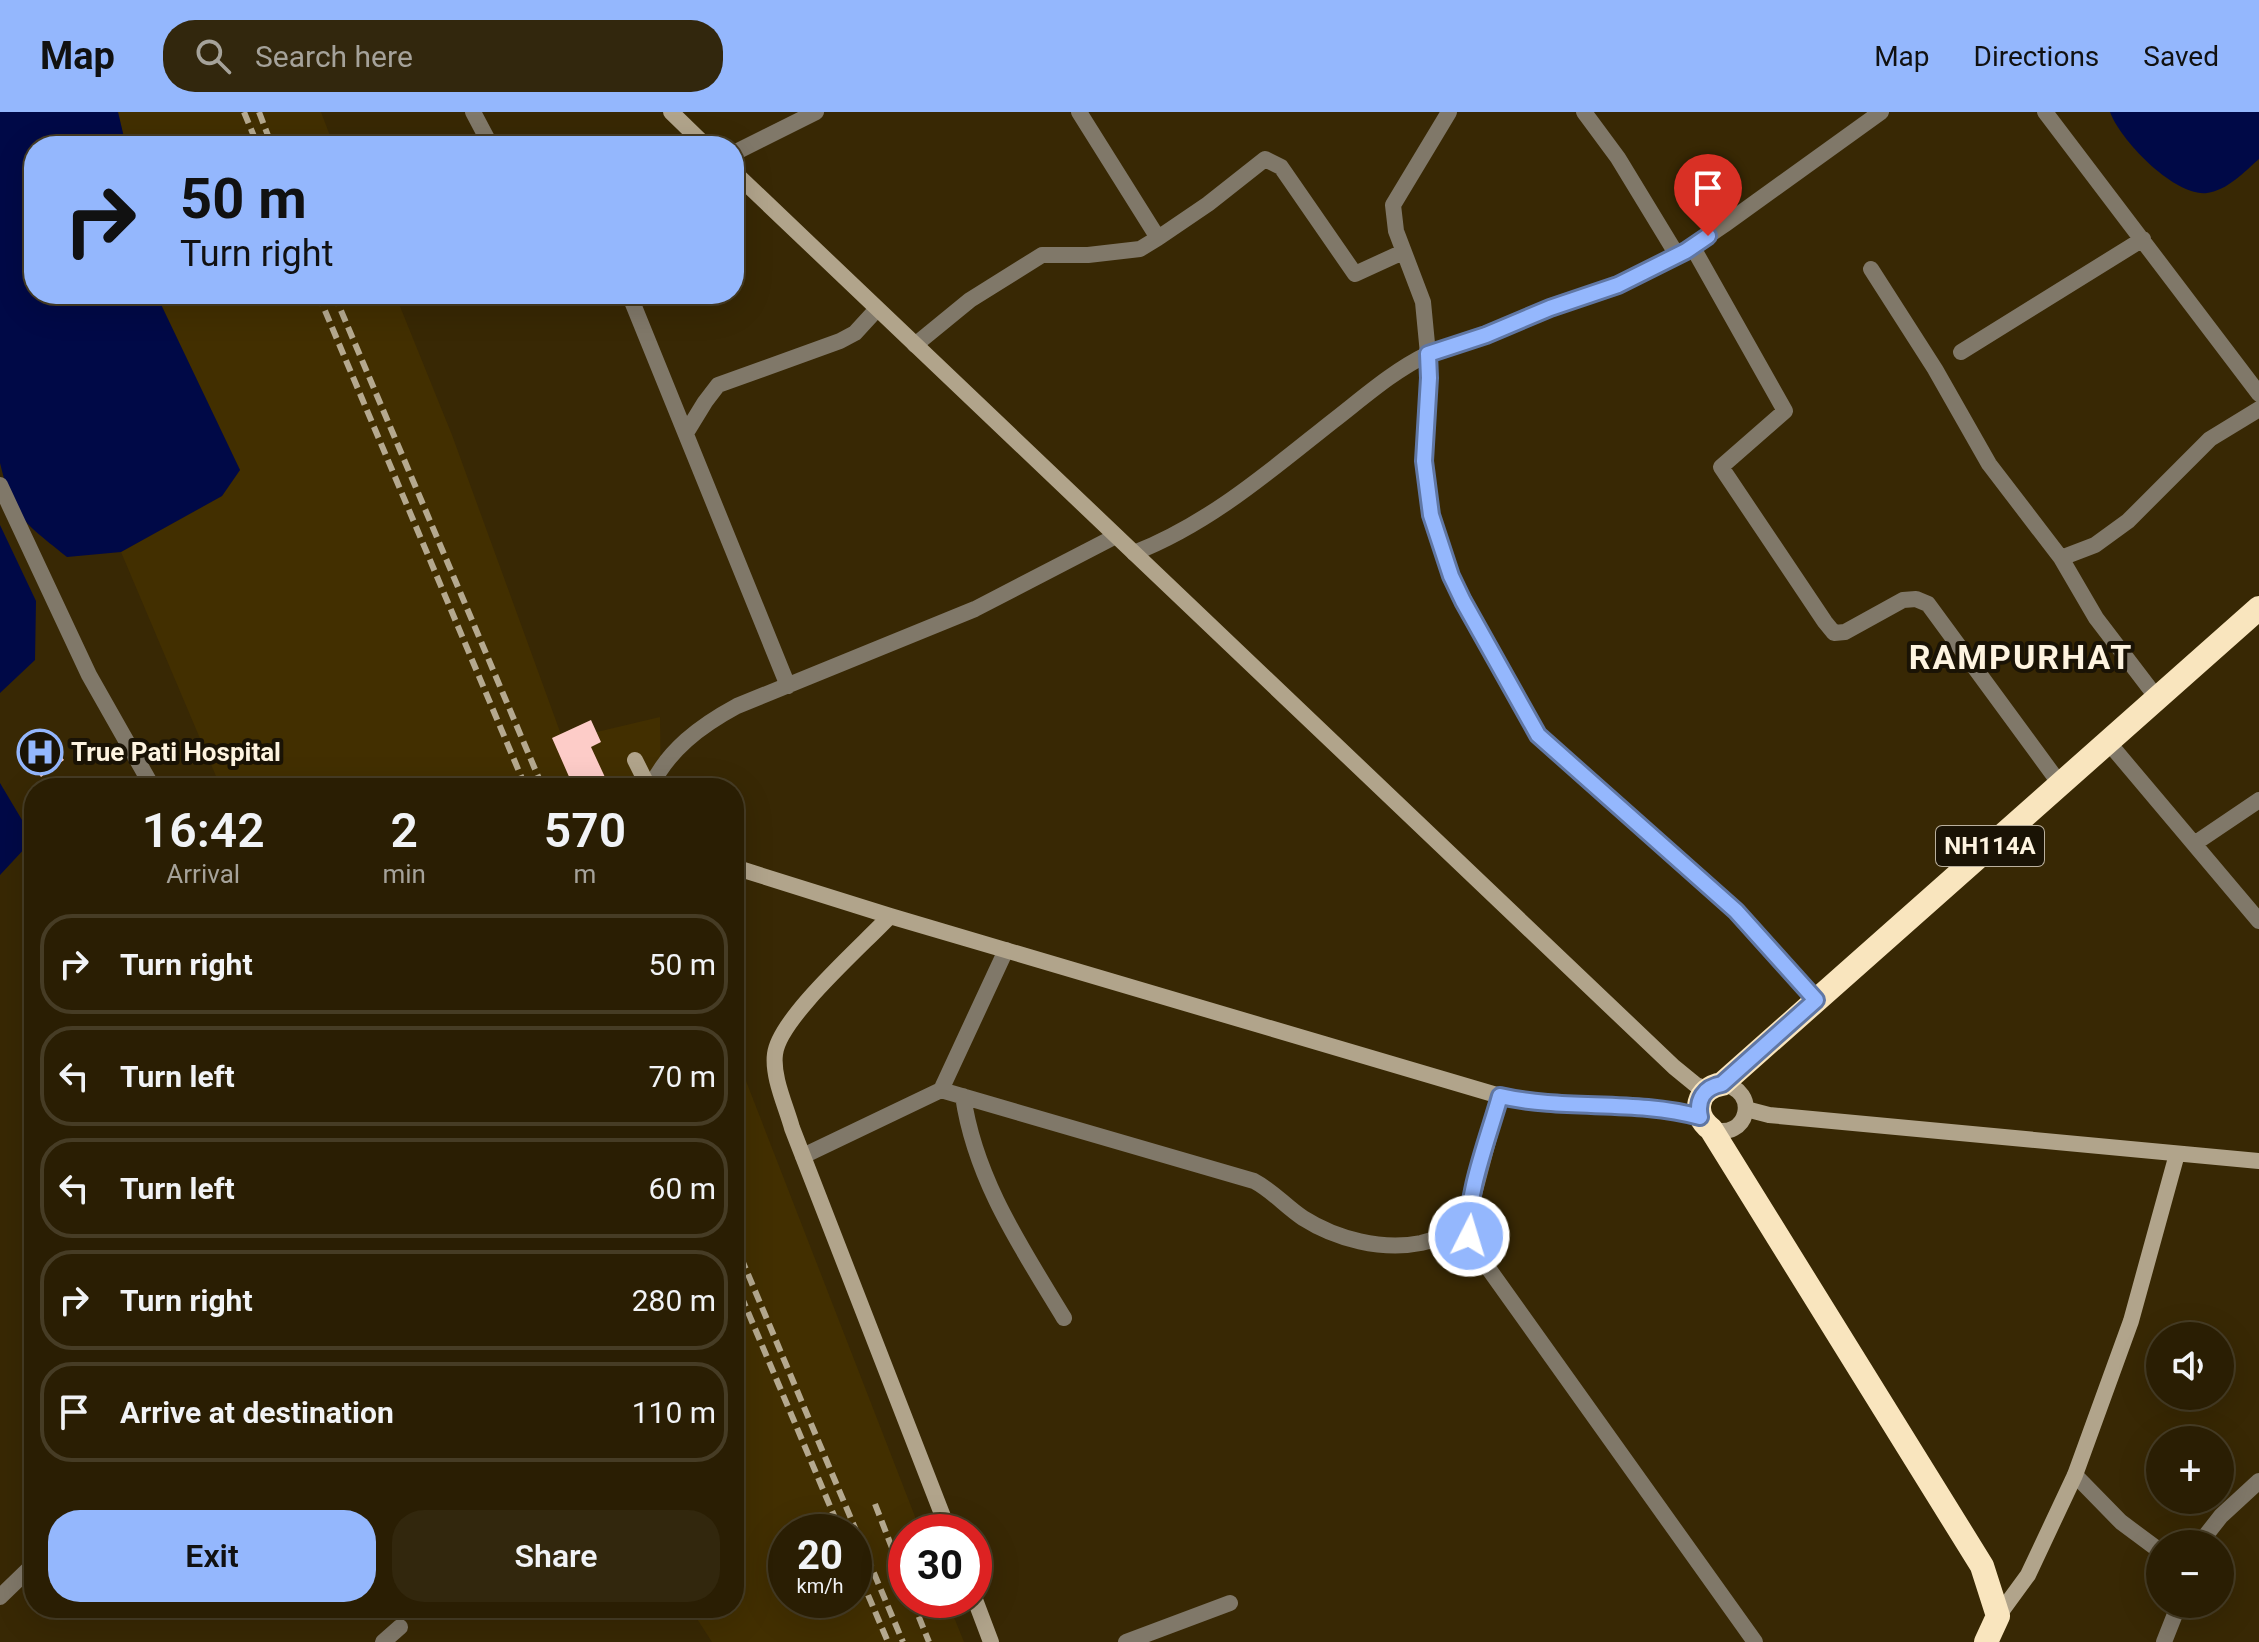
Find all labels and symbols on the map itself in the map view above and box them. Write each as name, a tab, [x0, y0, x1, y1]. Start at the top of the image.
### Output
pin	[1674, 154, 1742, 236]
district label: RAMPURHAT	[1909, 637, 2133, 677]
hospital icon: True Pati Hospital	[16, 728, 64, 776]
place label: True Pati Hospital	[71, 737, 281, 767]
road number: NH114A	[1936, 826, 2044, 866]
position arrow	[1427, 1194, 1511, 1278]
speed limit sign: 30	[888, 1514, 992, 1618]

